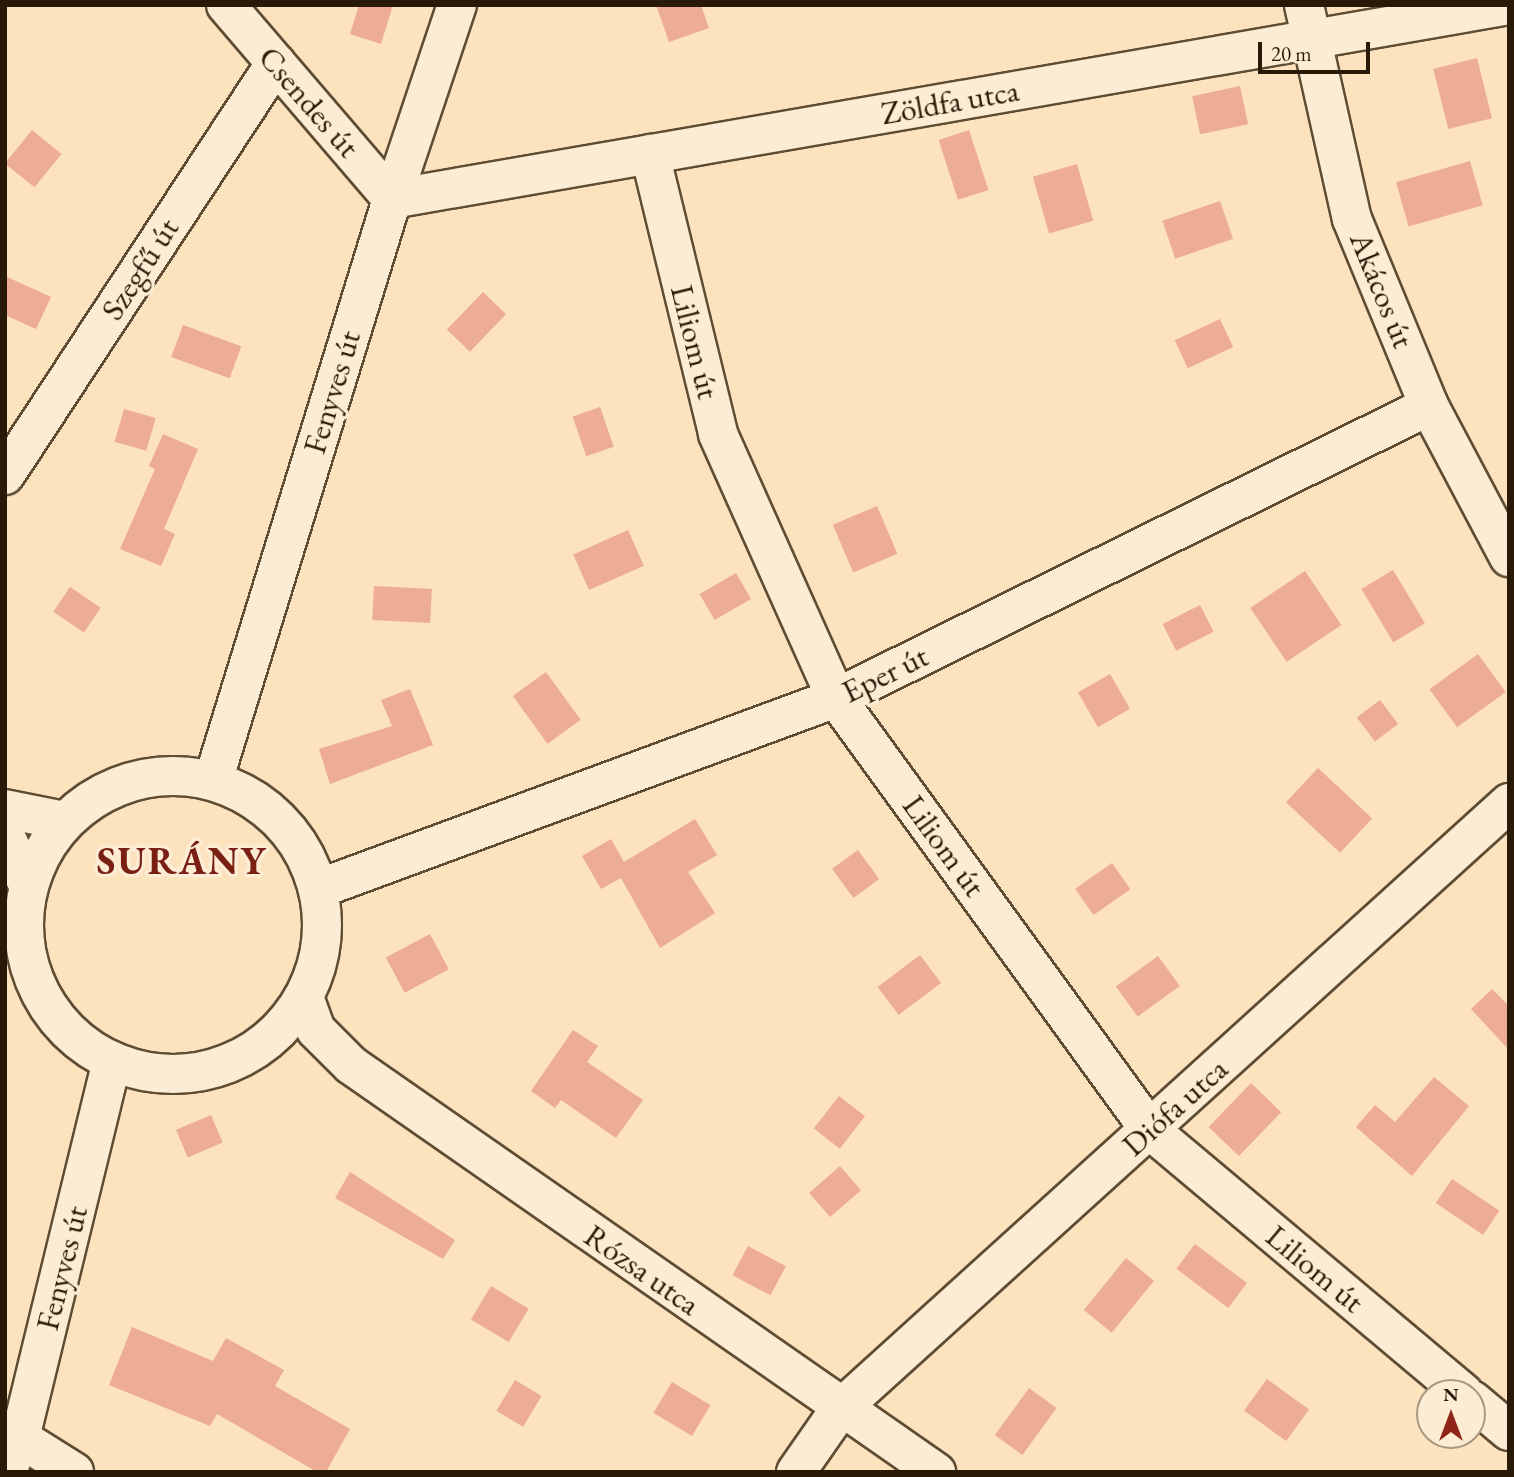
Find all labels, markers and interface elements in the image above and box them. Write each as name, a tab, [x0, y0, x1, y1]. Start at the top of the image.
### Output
scale bar	[1262, 28, 1374, 72]
street label: Csendes út	[250, 39, 368, 165]
text: 20 m	[1271, 40, 1312, 67]
street label: Zöldfa utca	[878, 71, 1022, 133]
street label: Szegfű út	[93, 211, 187, 327]
street label: Akácos út	[1341, 226, 1423, 354]
street label: Liliom út	[662, 281, 728, 403]
street label: Fenyves út	[295, 326, 369, 458]
street label: Eper út	[836, 637, 934, 711]
street label: Liliom út	[894, 788, 994, 904]
district label: SURÁNY	[97, 838, 267, 884]
street label: Diófa utca	[1114, 1050, 1236, 1164]
street label: Fenyves út	[28, 1202, 96, 1334]
street label: Rózsa utca	[577, 1216, 707, 1324]
street label: Liliom út	[1258, 1217, 1372, 1321]
north arrow	[1416, 1379, 1486, 1449]
text: N	[1443, 1382, 1459, 1407]

